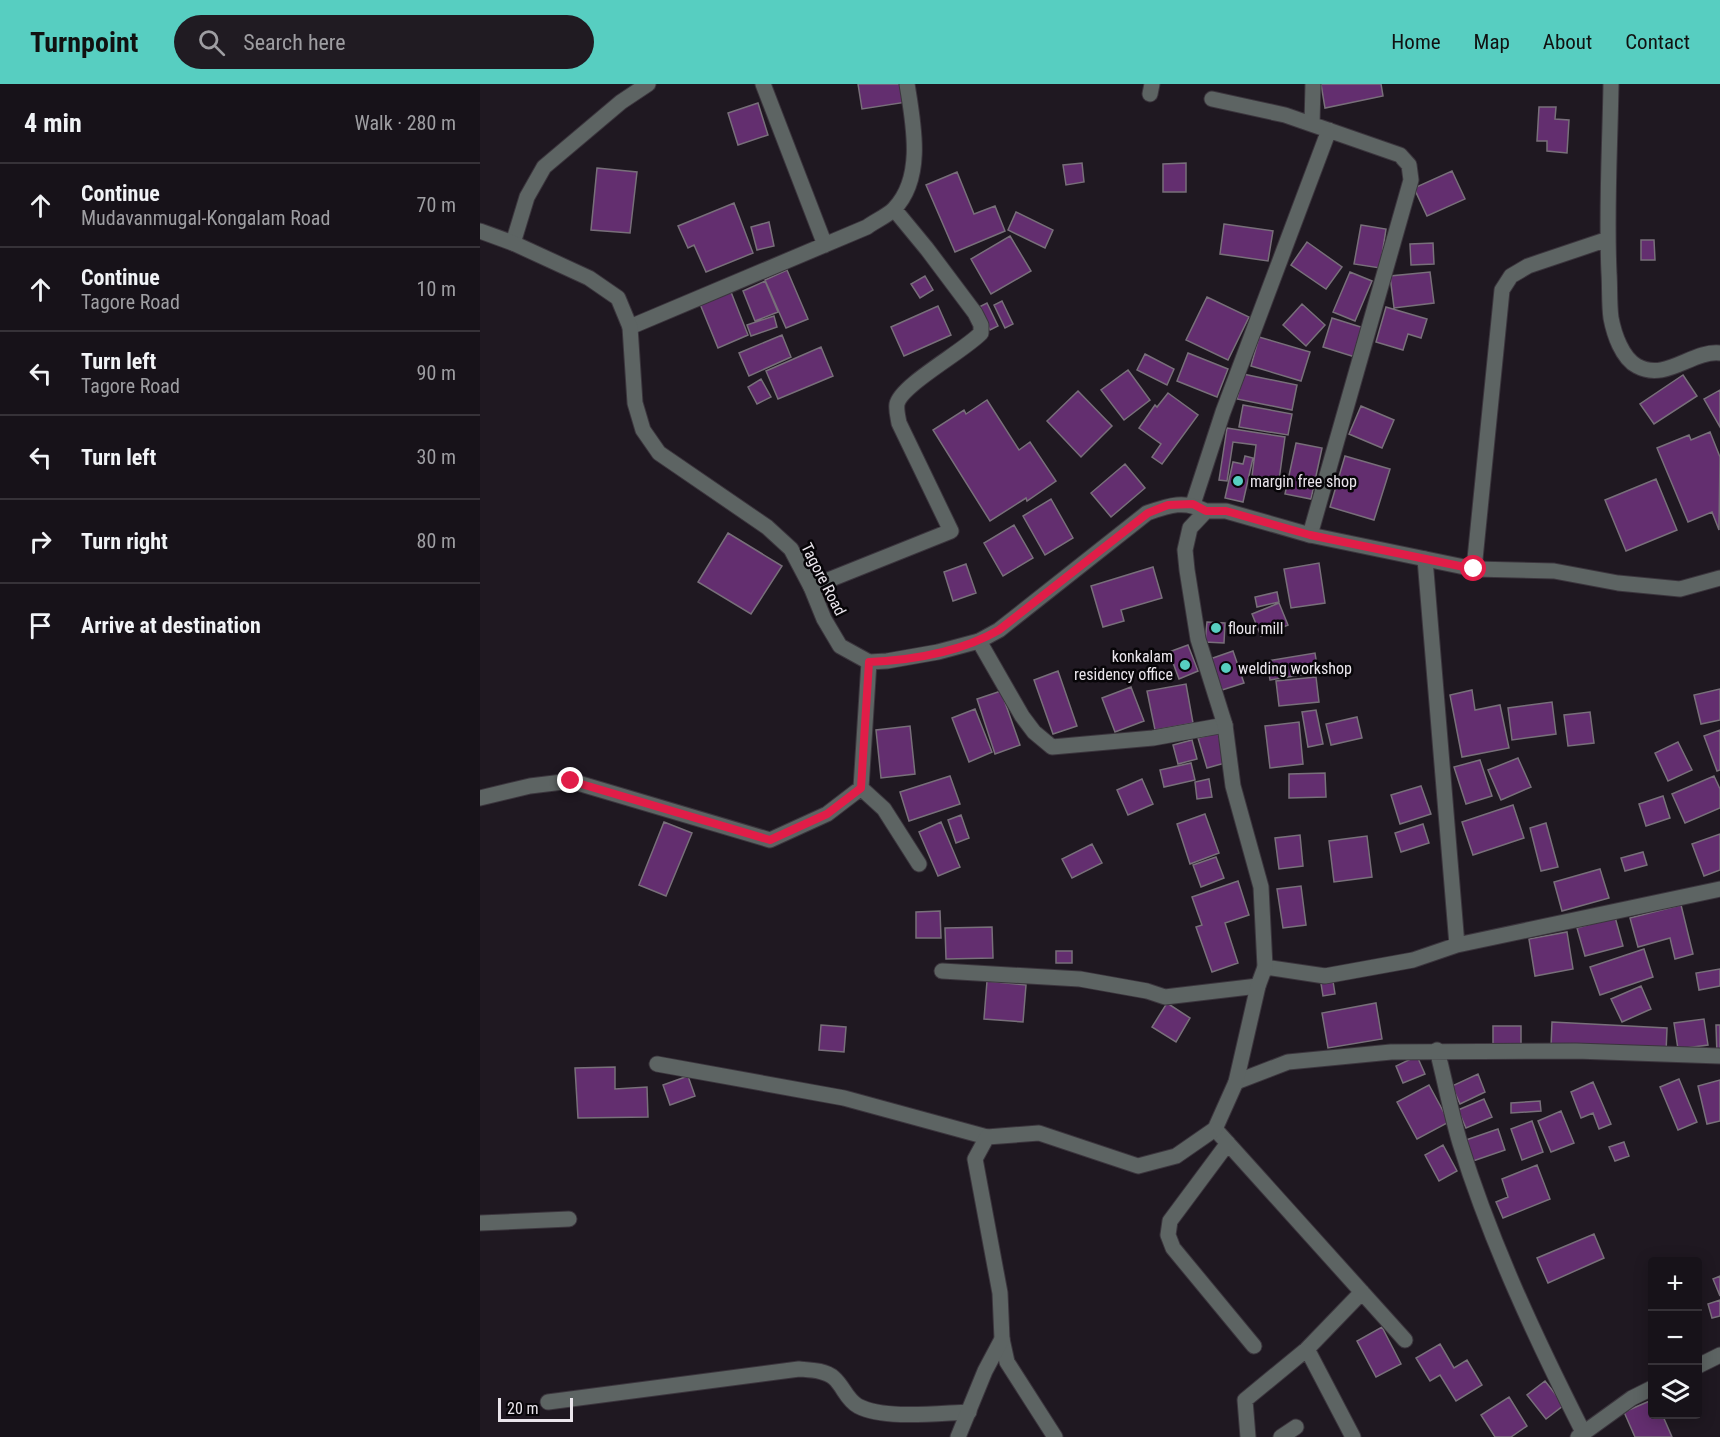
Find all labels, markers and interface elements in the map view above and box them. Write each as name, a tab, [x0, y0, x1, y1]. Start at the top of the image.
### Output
search box	[174, 15, 594, 69]
text: Turnpoint	[30, 26, 138, 59]
icon: search	[195, 26, 228, 59]
text: Search here	[243, 30, 346, 55]
text: Home	[1391, 30, 1441, 54]
text: Map	[1474, 30, 1510, 54]
text: About	[1543, 30, 1592, 54]
text: Contact	[1625, 30, 1690, 54]
text: 4 min	[24, 108, 82, 138]
text: Walk · 280 m	[355, 111, 456, 135]
text: Continue	[81, 181, 160, 206]
icon: ahead	[24, 189, 57, 222]
text: 70 m	[417, 193, 456, 217]
text: Mudavanmugal-Kongalam Road	[81, 206, 330, 230]
text: Continue	[81, 265, 160, 290]
icon: ahead	[24, 273, 57, 306]
text: 10 m	[417, 277, 456, 301]
text: Tagore Road	[81, 290, 180, 314]
text: Turn left	[81, 349, 156, 374]
icon: left	[24, 357, 57, 390]
text: 90 m	[417, 361, 456, 385]
text: Tagore Road	[81, 374, 180, 398]
icon: left	[24, 441, 57, 474]
text: Turn left	[81, 445, 156, 470]
text: 30 m	[417, 445, 456, 469]
place label: margin free shop	[1250, 472, 1357, 491]
marker: margin free shop	[1231, 474, 1245, 488]
icon: right	[24, 525, 57, 558]
text: Turn right	[81, 529, 168, 554]
text: 80 m	[417, 529, 456, 553]
street label: Tagore Road	[797, 540, 850, 619]
route start	[1460, 555, 1486, 581]
icon: arrive	[24, 609, 57, 642]
text: Arrive at destination	[81, 613, 261, 638]
place label: flour mill	[1228, 619, 1283, 638]
marker: flour mill	[1209, 621, 1223, 635]
place label: konkalam residency office	[1074, 647, 1173, 684]
marker: konkalam residency office	[1178, 658, 1192, 672]
place label: welding workshop	[1238, 659, 1352, 678]
marker: welding workshop	[1219, 661, 1233, 675]
route end	[557, 767, 583, 793]
map controls	[1648, 1257, 1702, 1419]
button: +	[1648, 1257, 1702, 1311]
button: −	[1648, 1311, 1702, 1365]
button: layers	[1648, 1365, 1702, 1419]
scale bar	[498, 1395, 573, 1422]
text: 20 m	[507, 1399, 539, 1418]

